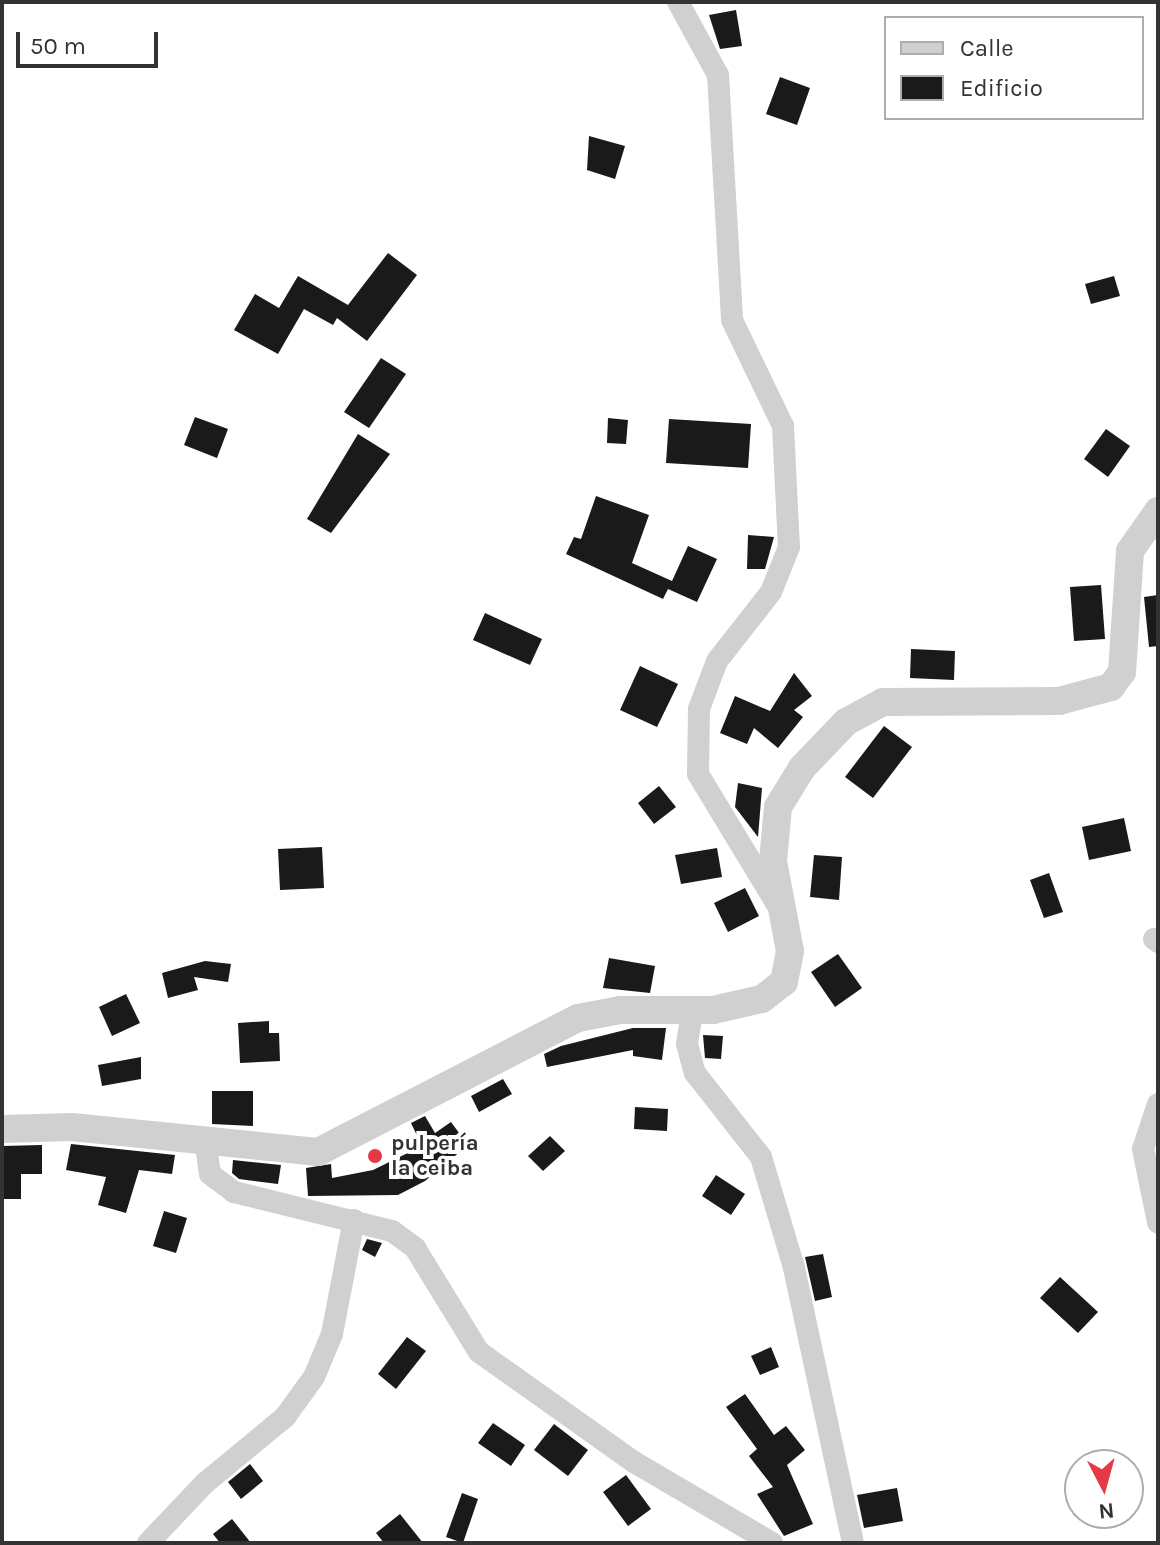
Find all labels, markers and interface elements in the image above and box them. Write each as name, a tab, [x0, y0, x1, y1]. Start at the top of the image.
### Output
scale bar	[20, 16, 162, 66]
legend	[884, 16, 1144, 120]
text: 50 m	[30, 32, 86, 60]
text: Calle	[960, 34, 1014, 62]
text: Edificio	[960, 74, 1043, 102]
place label: pulpería la ceiba	[391, 1130, 479, 1182]
marker: pulpería la ceiba	[366, 1147, 384, 1165]
north arrow	[1064, 1449, 1144, 1529]
text: N	[1097, 1497, 1116, 1525]

